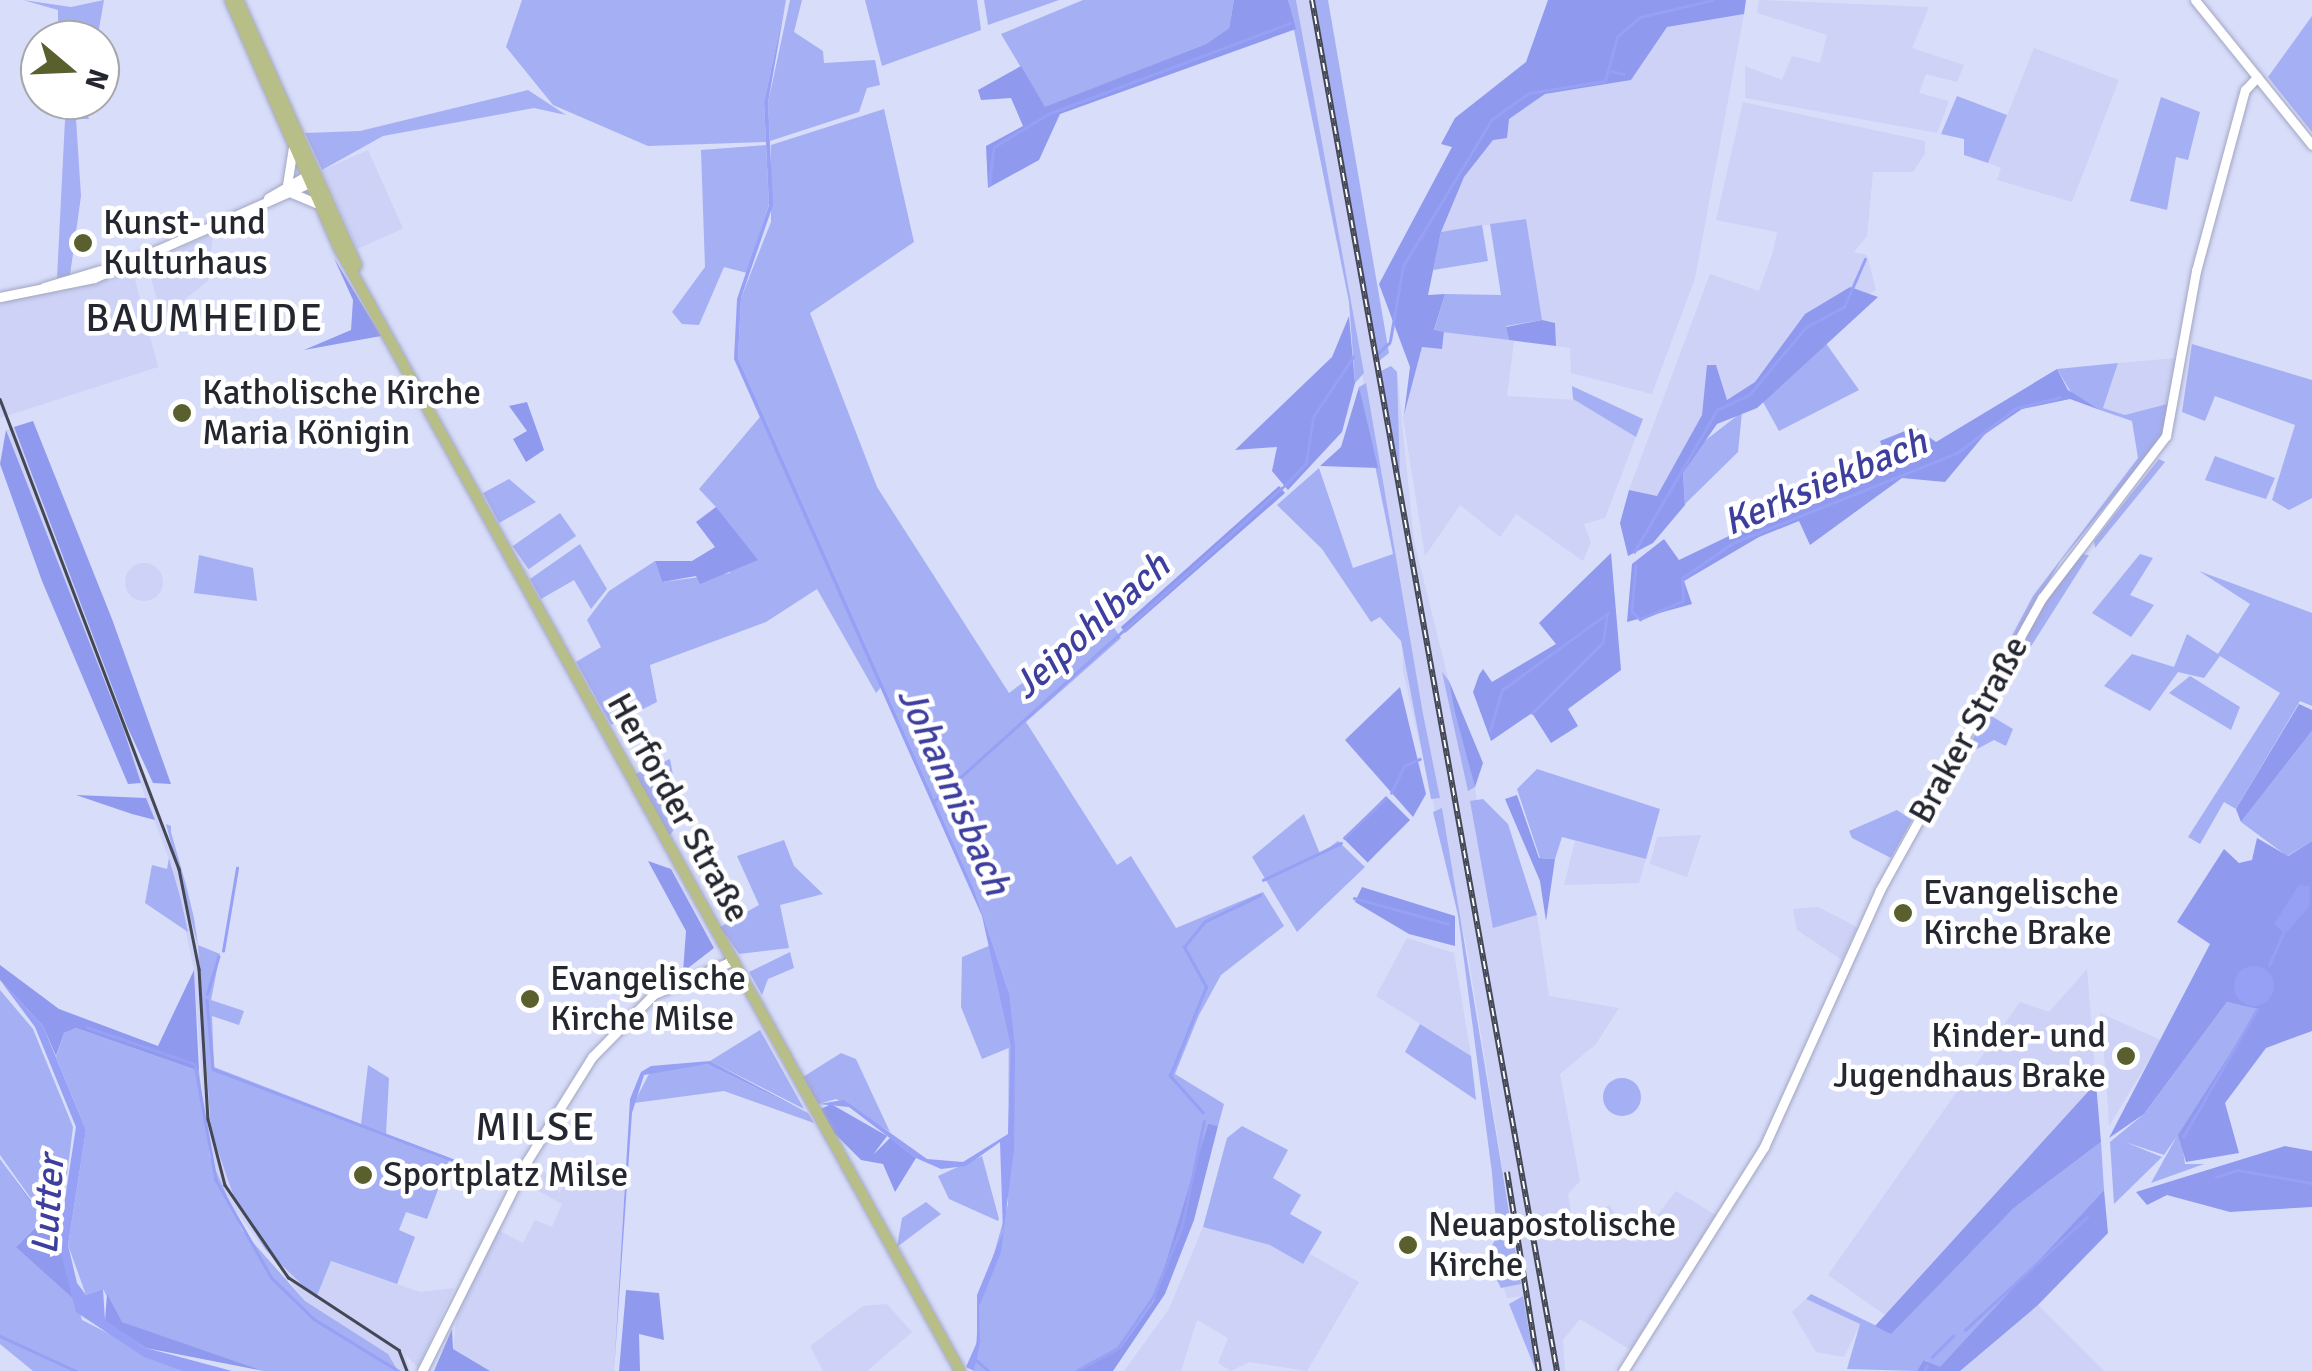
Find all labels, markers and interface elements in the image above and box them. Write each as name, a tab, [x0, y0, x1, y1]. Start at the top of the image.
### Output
north arrow	[20, 20, 120, 120]
text: N	[77, 64, 116, 94]
place label: Kunst- und Kulturhaus	[103, 202, 268, 284]
marker: Kunst- und Kulturhaus	[72, 232, 94, 254]
district label: BAUMHEIDE	[85, 294, 325, 342]
place label: Katholische Kirche Maria Königin	[202, 372, 481, 454]
marker: Katholische Kirche Maria Königin	[171, 402, 193, 424]
water label: Kerksiekbach	[1716, 419, 1934, 545]
water label: Jeipohlbach	[1003, 544, 1179, 708]
street label: Braker Straße	[1900, 629, 2038, 831]
water label: Johannisbach	[888, 680, 1020, 902]
street label: Herforder Straße	[598, 686, 758, 930]
place label: Evangelische Kirche Brake	[1923, 872, 2119, 954]
marker: Evangelische Kirche Brake	[1892, 902, 1914, 924]
place label: Evangelische Kirche Milse	[550, 958, 746, 1040]
marker: Evangelische Kirche Milse	[519, 988, 541, 1010]
place label: Kinder- und Jugendhaus Brake	[1833, 1015, 2106, 1097]
marker: Kinder- und Jugendhaus Brake	[2115, 1045, 2137, 1067]
district label: MILSE	[475, 1103, 597, 1151]
water label: Lutter	[22, 1154, 74, 1256]
place label: Sportplatz Milse	[383, 1154, 628, 1196]
marker: Sportplatz Milse	[352, 1164, 374, 1186]
place label: Neuapostolische Kirche	[1428, 1204, 1676, 1286]
marker: Neuapostolische Kirche	[1397, 1234, 1419, 1256]

